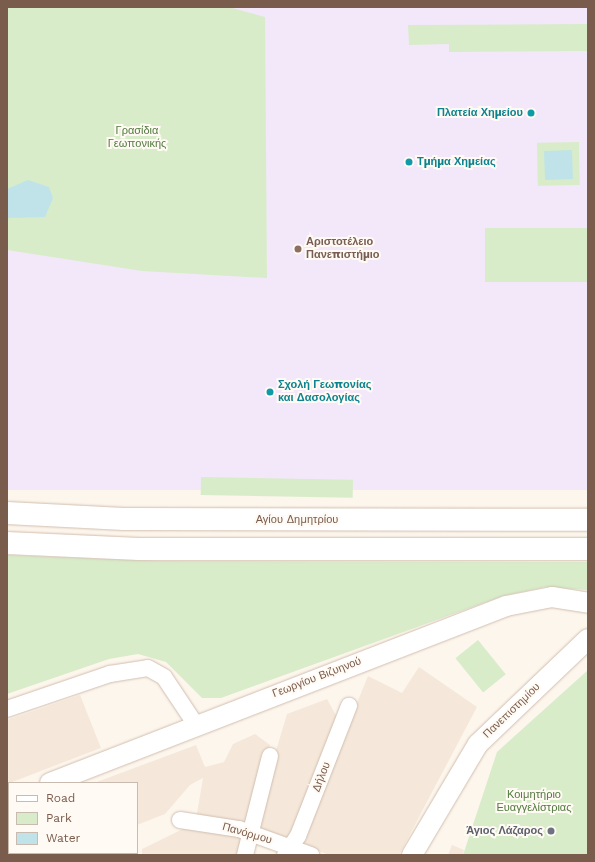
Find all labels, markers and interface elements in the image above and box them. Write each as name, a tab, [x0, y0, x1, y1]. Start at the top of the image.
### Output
place label: Πλατεία Χημείου	[432, 106, 523, 120]
marker: Πλατεία Χημείου	[526, 108, 536, 118]
park label: Γρασίδια Γεωπονικής	[107, 125, 167, 151]
place label: Τμήμα Χημείας	[417, 155, 498, 169]
marker: Τμήμα Χημείας	[404, 157, 414, 167]
place label: Αριστοτέλειο Πανεπιστήμιο	[306, 236, 383, 262]
marker: Αριστοτέλειο Πανεπιστήμιο	[293, 244, 303, 254]
place label: Σχολή Γεωπονίας και Δασολογίας	[278, 379, 372, 405]
marker: Σχολή Γεωπονίας και Δασολογίας	[265, 387, 275, 397]
street label: Αγίου Δημητρίου	[253, 513, 341, 527]
street label: Γεωργίου Βιζυηνού	[269, 654, 365, 702]
street label: Πανεπιστημίου	[479, 679, 545, 743]
street label: Δήλου	[310, 759, 334, 795]
legend	[8, 782, 138, 854]
park label: Κοιμητήριο Ευαγγελίστριας	[494, 789, 574, 815]
text: Road	[46, 791, 75, 805]
text: Park	[46, 811, 72, 825]
street label: Πανόρμου	[220, 820, 274, 848]
place label: Άγιος Λάζαρος	[465, 824, 543, 838]
marker: Άγιος Λάζαρος	[546, 826, 556, 836]
text: Water	[46, 831, 80, 845]

